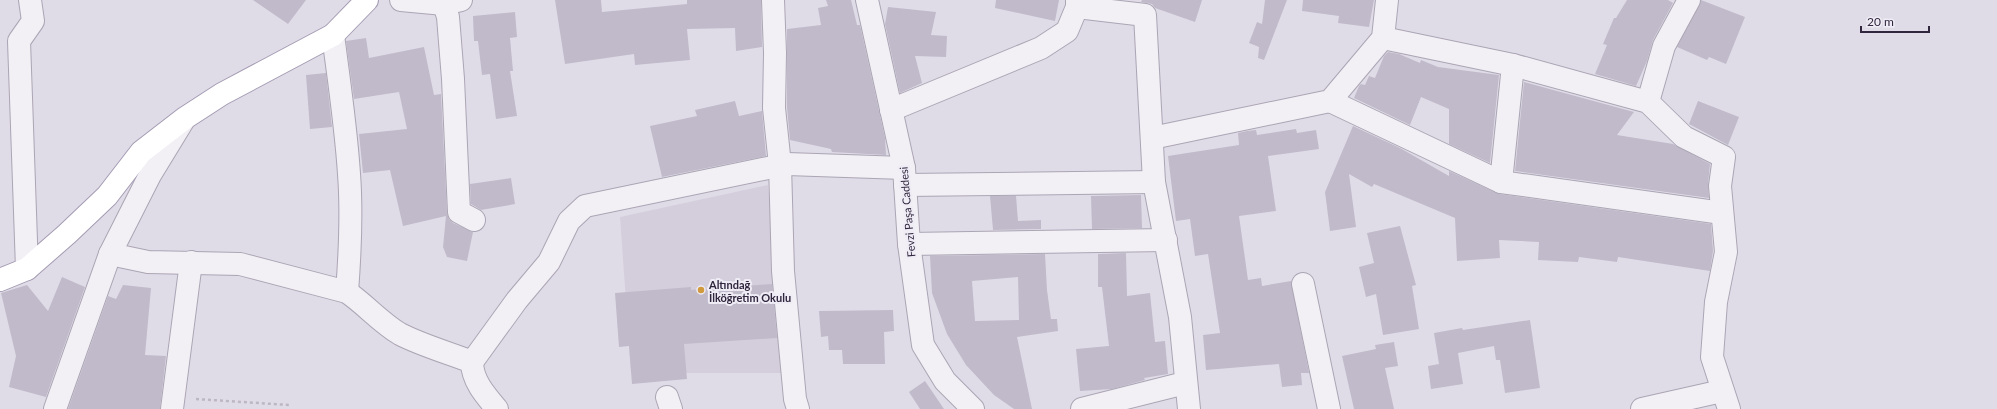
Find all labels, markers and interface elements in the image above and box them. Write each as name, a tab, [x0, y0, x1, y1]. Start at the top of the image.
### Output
scale bar	[1861, 8, 1929, 34]
text: 20 m	[1867, 14, 1894, 29]
street label: Fevzi Paşa Caddesi	[897, 166, 917, 258]
place label: Altındağ İlköğretim Okulu	[708, 278, 791, 304]
marker: Altındağ İlköğretim Okulu	[696, 285, 706, 295]

